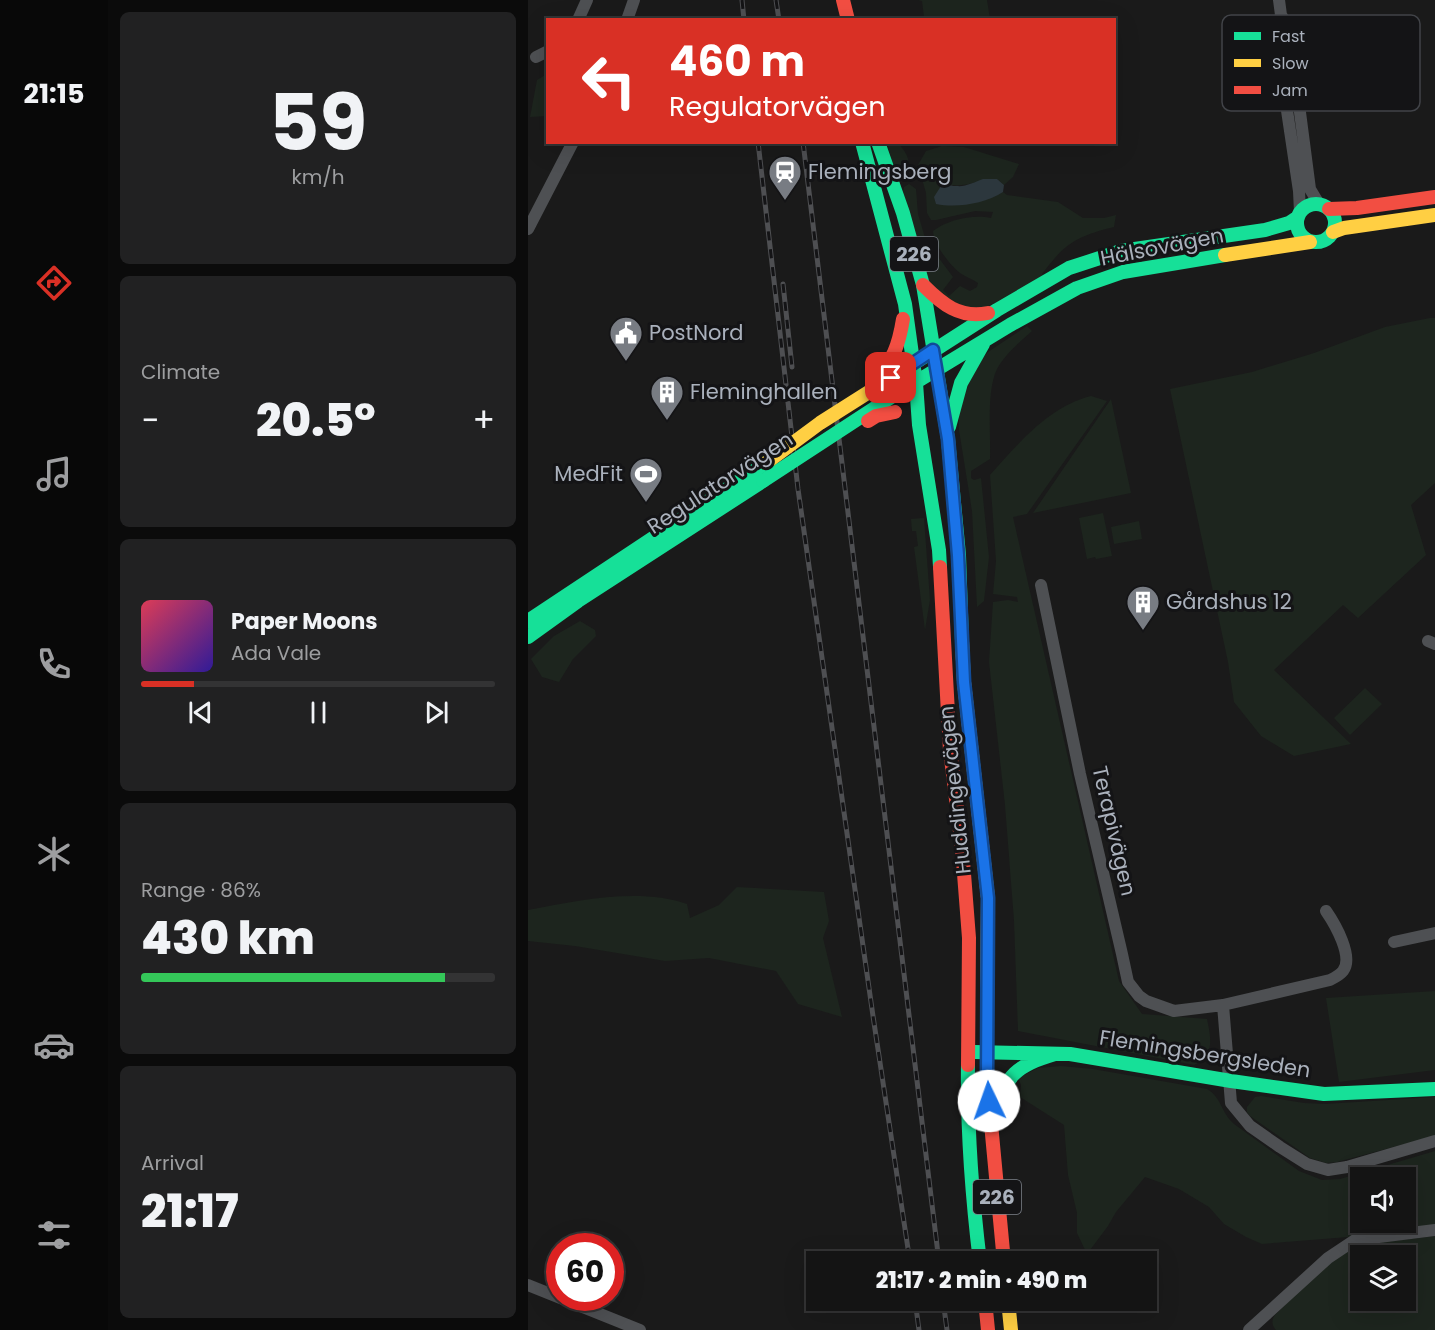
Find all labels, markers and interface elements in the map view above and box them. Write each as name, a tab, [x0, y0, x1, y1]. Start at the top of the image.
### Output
legend	[1222, 15, 1420, 111]
text: Fast	[1272, 25, 1305, 48]
text: 460 m	[669, 32, 805, 91]
icon: left	[570, 42, 648, 120]
text: Slow	[1272, 52, 1309, 75]
text: 59	[269, 68, 367, 177]
text: 21:15	[24, 75, 84, 112]
text: Jam	[1272, 79, 1308, 102]
text: Regulatorvägen	[669, 88, 885, 125]
station icon: Flemingsberg	[767, 154, 803, 201]
place label: Flemingsberg	[808, 157, 951, 186]
text: km/h	[291, 163, 345, 191]
street label: Hälsovägen	[1098, 220, 1226, 273]
road number: 226	[890, 237, 938, 271]
icon: directions	[33, 262, 75, 304]
public building icon: PostNord	[608, 315, 644, 362]
place label: PostNord	[649, 318, 743, 347]
pin	[865, 352, 916, 403]
text: Climate	[141, 358, 220, 386]
icon: arrive	[874, 361, 907, 394]
building icon: Fleminghallen	[649, 374, 685, 421]
place label: Fleminghallen	[690, 377, 838, 406]
text: 20.5°	[256, 389, 376, 452]
text: −	[141, 397, 159, 444]
text: +	[472, 397, 495, 444]
street label: Regulatorvägen	[641, 425, 798, 541]
icon: music	[33, 453, 75, 495]
sports icon: MedFit	[628, 456, 664, 503]
place label: MedFit	[554, 459, 623, 488]
building icon: Gårdshus 12	[1125, 584, 1161, 631]
place label: Gårdshus 12	[1166, 587, 1292, 616]
text: Paper Moons	[231, 606, 378, 637]
text: Ada Vale	[231, 639, 321, 667]
icon: phone	[33, 643, 75, 685]
icon: previous	[184, 696, 217, 729]
icon: pause	[302, 696, 335, 729]
icon: next	[420, 696, 453, 729]
street label: Huddingevägen	[931, 705, 978, 876]
street label: Terapivägen	[1085, 763, 1144, 899]
icon: climate	[33, 833, 75, 875]
text: Range · 86%	[141, 876, 261, 904]
text: 430 km	[141, 907, 315, 970]
street label: Flemingsbergsleden	[1098, 1023, 1313, 1085]
icon: car	[33, 1024, 75, 1066]
position arrow	[957, 1069, 1021, 1133]
text: Arrival	[141, 1149, 204, 1177]
map controls	[1350, 1167, 1416, 1311]
button: sound	[1350, 1167, 1416, 1233]
text: 21:17	[141, 1180, 239, 1243]
road number: 226	[973, 1180, 1021, 1214]
icon: filters	[33, 1214, 75, 1256]
speed limit sign: 60	[546, 1233, 624, 1311]
button: layers	[1350, 1245, 1416, 1311]
text: 21:17 · 2 min · 490 m	[876, 1265, 1087, 1296]

